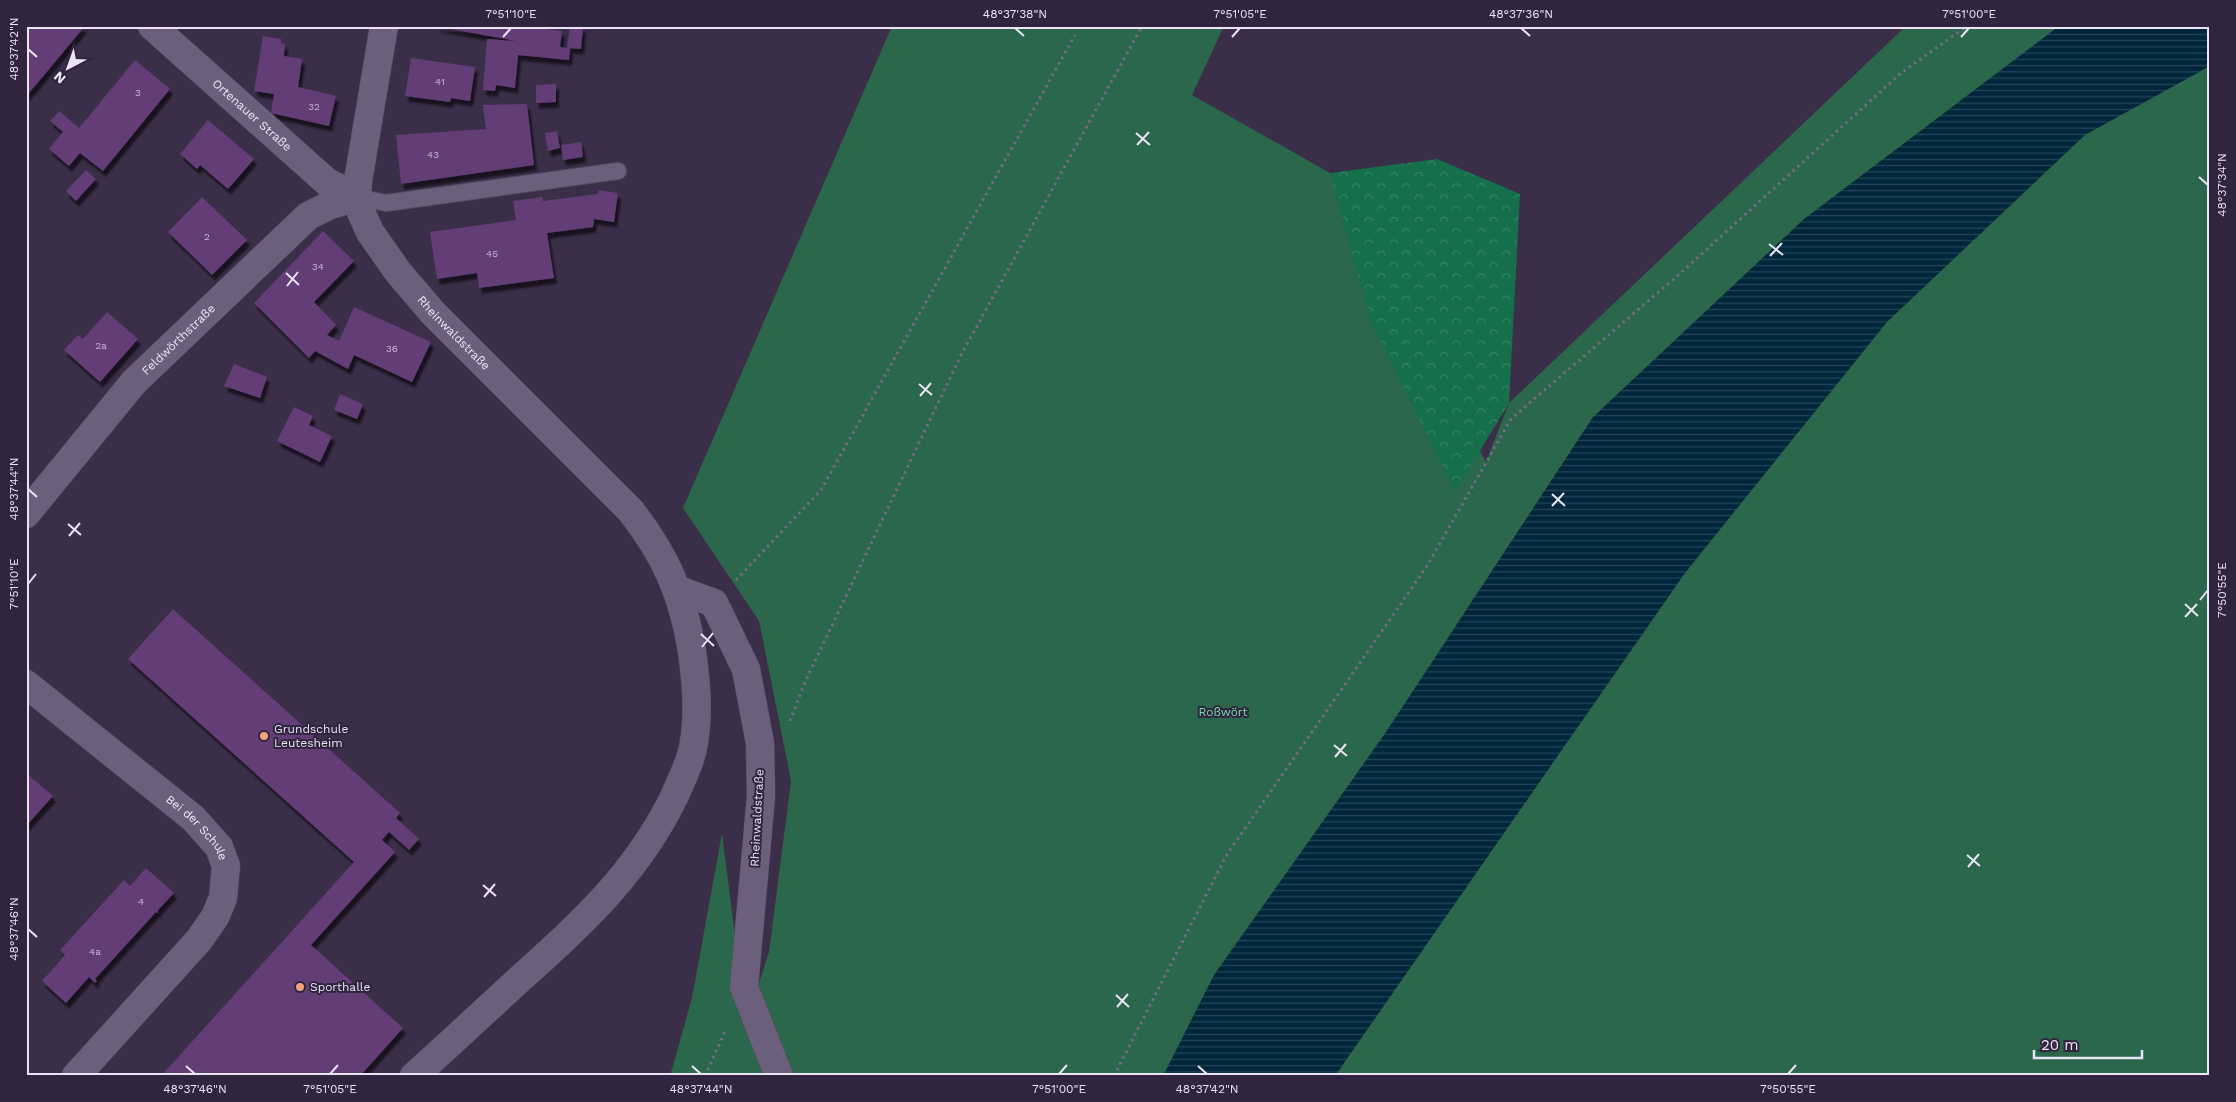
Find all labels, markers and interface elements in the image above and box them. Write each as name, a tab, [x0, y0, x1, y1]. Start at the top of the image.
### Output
text: 7°51'10"E	[485, 7, 537, 21]
text: 48°37'38"N	[983, 7, 1047, 21]
text: 7°51'05"E	[1213, 7, 1267, 21]
text: 48°37'36"N	[1489, 7, 1553, 21]
text: 7°51'00"E	[1942, 7, 1996, 21]
text: 48°37'42"N	[7, 17, 21, 81]
north arrow	[42, 42, 92, 92]
text: N	[50, 68, 69, 87]
street label: Ortenauer Straße	[210, 76, 295, 154]
house number: 41	[435, 76, 445, 87]
house number: 3	[135, 87, 141, 98]
house number: 32	[308, 101, 320, 112]
house number: 43	[427, 149, 439, 160]
text: 48°37'34"N	[2215, 153, 2229, 217]
house number: 2	[204, 231, 210, 242]
house number: 45	[486, 248, 498, 259]
house number: 34	[312, 261, 324, 272]
street label: Rheinwaldstraße	[414, 293, 493, 373]
street label: Feldwörthstraße	[139, 301, 218, 378]
house number: 2a	[95, 340, 107, 351]
house number: 36	[386, 343, 398, 354]
text: 48°37'44"N	[7, 458, 21, 520]
text: 7°51'10"E	[7, 558, 21, 610]
text: 7°50'55"E	[2215, 562, 2229, 618]
park label: Roßwört	[1199, 705, 1247, 719]
place label: Grundschule Leutesheim	[274, 722, 348, 750]
marker: Grundschule Leutesheim	[258, 730, 270, 742]
street label: Rheinwaldstraße	[747, 769, 767, 867]
street label: Bei der Schule	[163, 792, 230, 862]
house number: 4	[138, 896, 144, 907]
text: 48°37'46"N	[7, 897, 21, 961]
house number: 4a	[89, 946, 101, 957]
place label: Sporthalle	[310, 980, 370, 994]
marker: Sporthalle	[294, 981, 306, 993]
scale bar	[2034, 1027, 2141, 1059]
text: 20 m	[2041, 1036, 2079, 1054]
text: 48°37'46"N	[163, 1082, 227, 1096]
text: 7°51'05"E	[303, 1082, 357, 1096]
text: 48°37'44"N	[670, 1082, 732, 1096]
text: 7°51'00"E	[1032, 1082, 1086, 1096]
text: 48°37'42"N	[1175, 1082, 1239, 1096]
text: 7°50'55"E	[1760, 1082, 1816, 1096]

